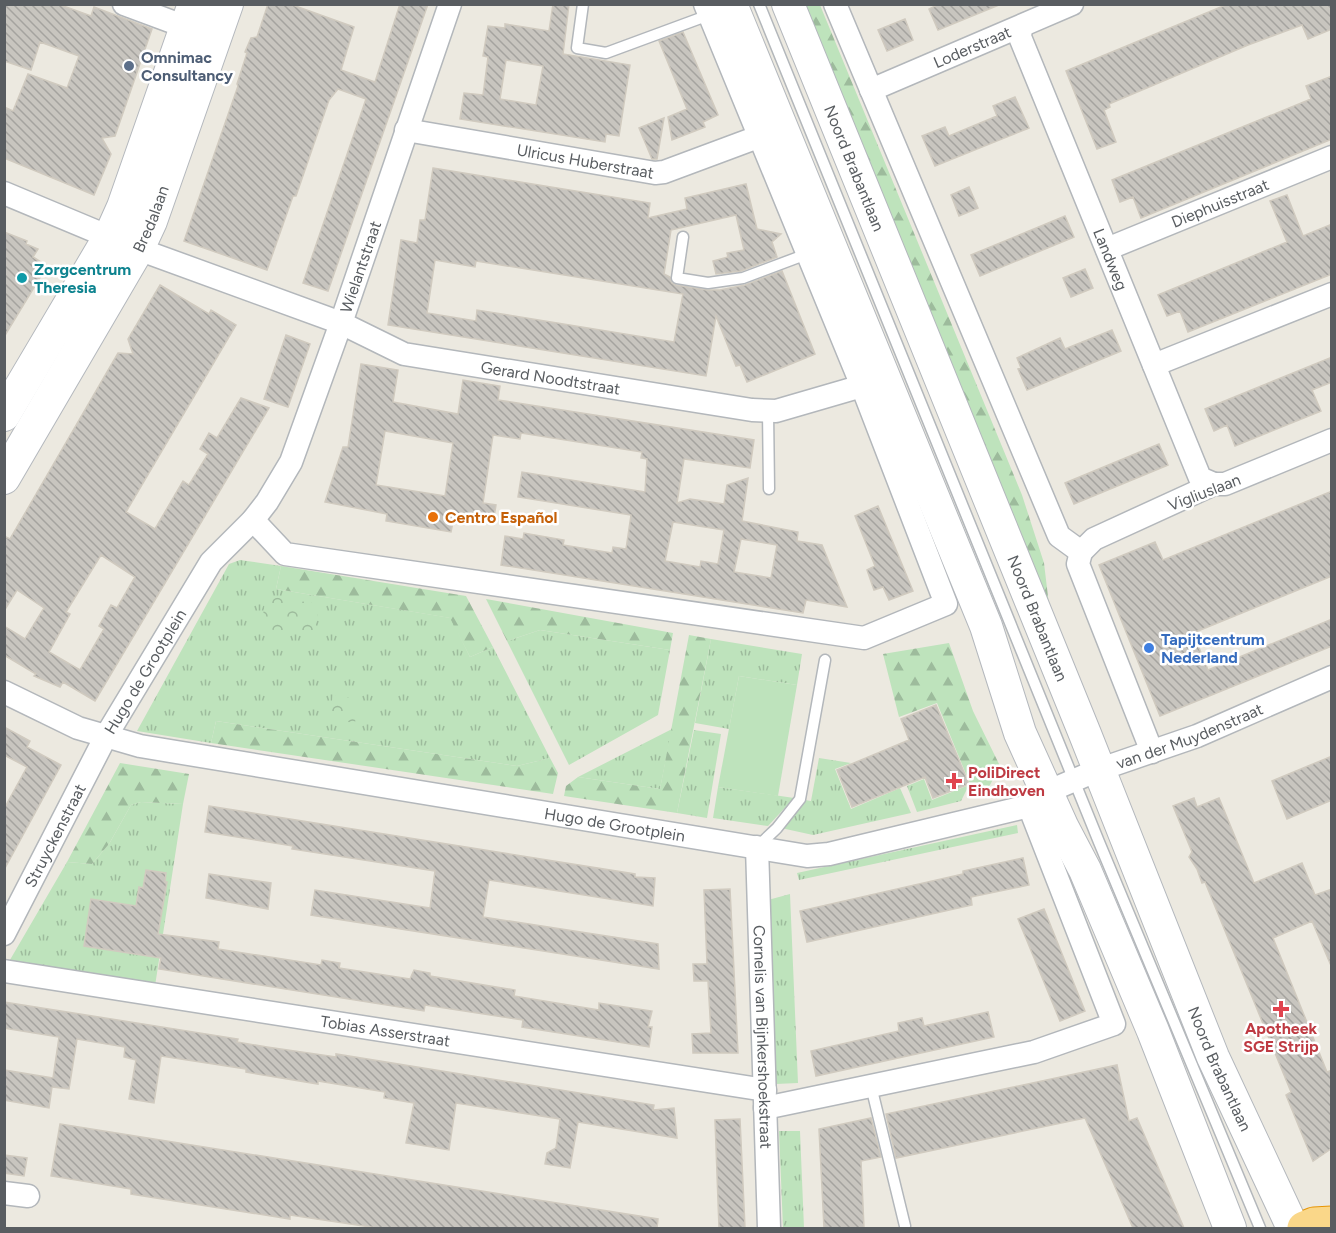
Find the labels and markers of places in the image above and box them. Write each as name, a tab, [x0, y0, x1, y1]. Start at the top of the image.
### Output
place label: Omnimac Consultancy	[141, 48, 234, 85]
marker: Omnimac Consultancy	[122, 59, 136, 73]
place label: Zorgcentrum Theresia	[34, 260, 131, 297]
marker: Zorgcentrum Theresia	[15, 271, 29, 285]
place label: Centro Español	[445, 508, 558, 527]
marker: Centro Español	[426, 510, 440, 524]
place label: Tapijtcentrum Nederland	[1161, 630, 1265, 667]
marker: Tapijtcentrum Nederland	[1142, 641, 1156, 655]
place label: PoliDirect Eindhoven	[968, 763, 1045, 800]
marker: PoliDirect Eindhoven	[945, 772, 963, 790]
marker: Apotheek SGE Strijp	[1274, 1002, 1288, 1016]
place label: Apotheek SGE Strijp	[1243, 1019, 1319, 1056]

